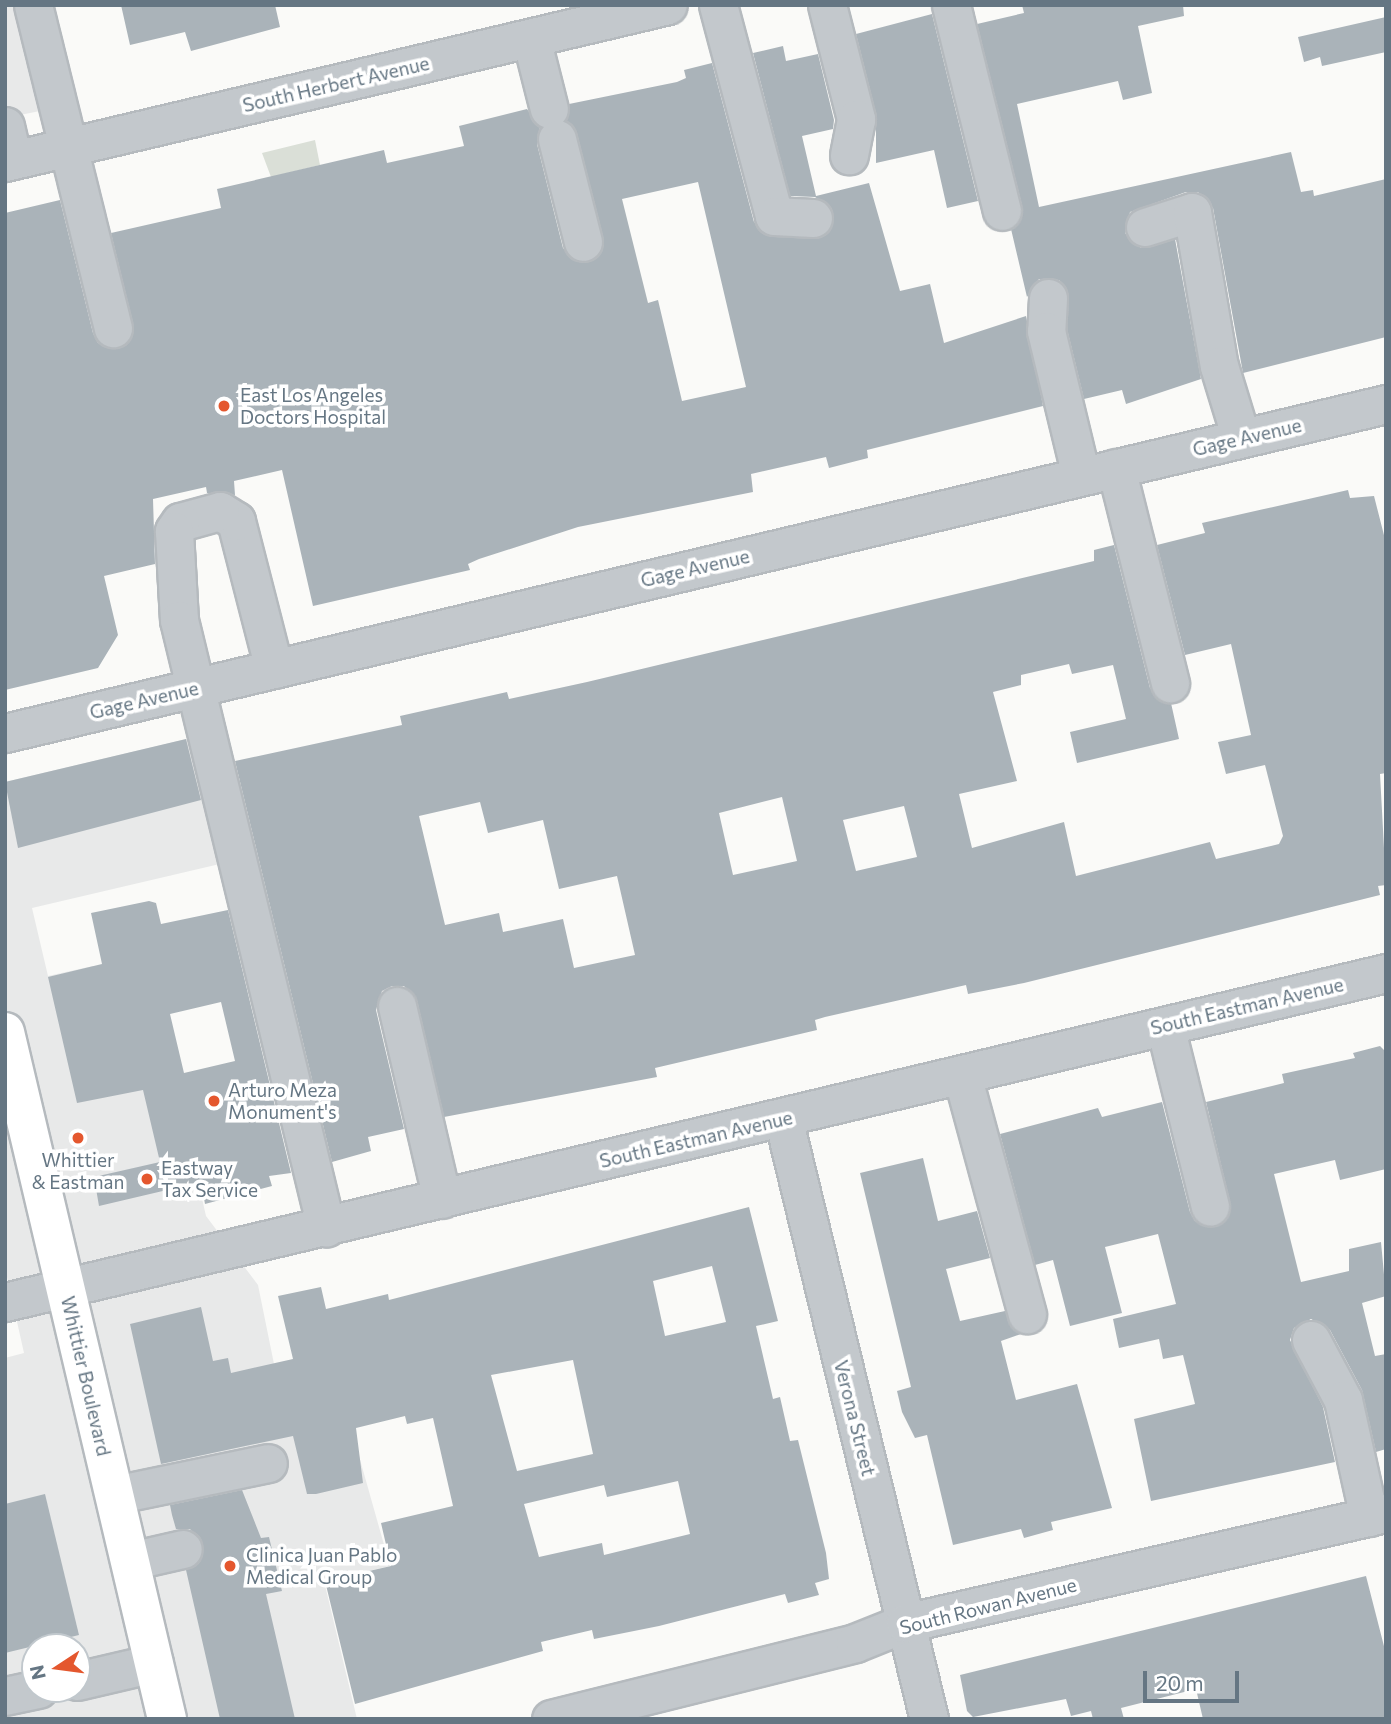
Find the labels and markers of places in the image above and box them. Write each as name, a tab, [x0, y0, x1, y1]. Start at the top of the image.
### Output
place label: East Los Angeles Doctors Hospital	[240, 384, 386, 428]
marker: East Los Angeles Doctors Hospital	[214, 396, 234, 416]
place label: Arturo Meza Monument's	[228, 1079, 337, 1123]
marker: Arturo Meza Monument's	[206, 1093, 222, 1109]
marker: Whittier & Eastman	[70, 1130, 86, 1146]
place label: Whittier & Eastman	[32, 1149, 124, 1193]
place label: Eastway Tax Service	[161, 1157, 258, 1201]
marker: Eastway Tax Service	[139, 1171, 155, 1187]
place label: Clinica Juan Pablo Medical Group	[246, 1544, 397, 1588]
marker: Clinica Juan Pablo Medical Group	[220, 1556, 240, 1576]

